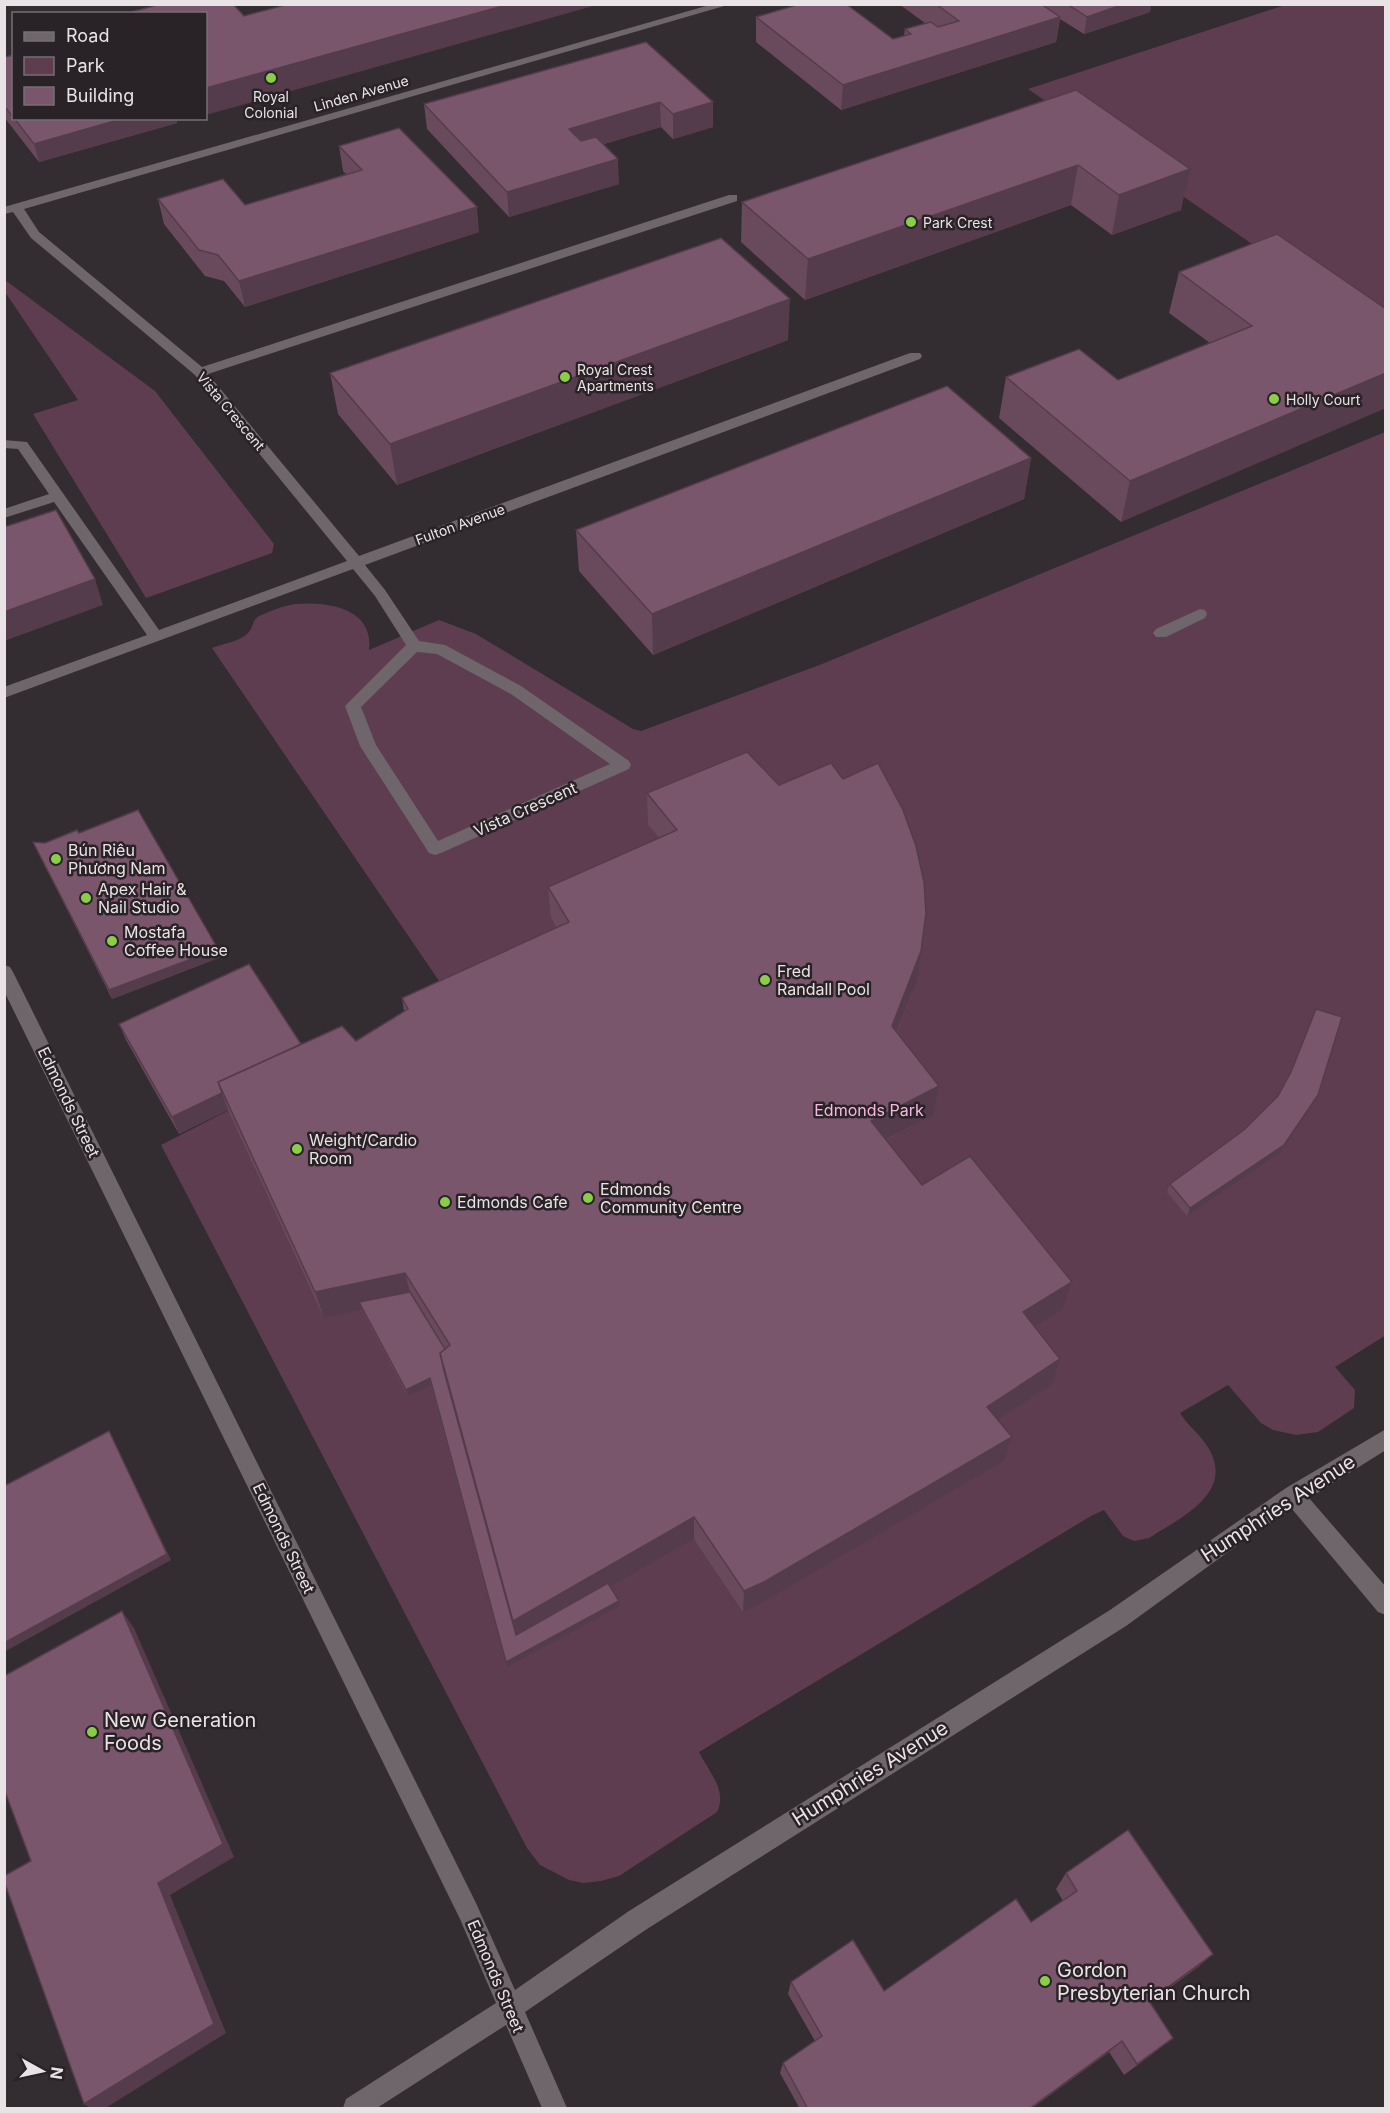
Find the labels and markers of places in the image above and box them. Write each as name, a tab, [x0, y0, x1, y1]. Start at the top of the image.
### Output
marker: Royal Colonial	[264, 71, 278, 85]
place label: Royal Colonial	[244, 88, 298, 121]
place label: Park Crest	[923, 214, 993, 231]
marker: Park Crest	[904, 215, 918, 229]
place label: Royal Crest Apartments	[577, 361, 654, 394]
marker: Royal Crest Apartments	[558, 370, 572, 384]
place label: Holly Court	[1286, 391, 1361, 408]
marker: Holly Court	[1267, 392, 1281, 406]
place label: Bún Riêu Phương Nam	[68, 840, 165, 878]
marker: Bún Riêu Phương Nam	[49, 852, 63, 866]
place label: Apex Hair & Nail Studio	[98, 879, 187, 917]
marker: Apex Hair & Nail Studio	[79, 891, 93, 905]
place label: Mostafa Coffee House	[124, 922, 228, 960]
marker: Mostafa Coffee House	[105, 934, 119, 948]
place label: Fred Randall Pool	[777, 961, 870, 999]
marker: Fred Randall Pool	[758, 973, 772, 987]
place label: Weight/Cardio Room	[309, 1130, 417, 1168]
marker: Weight/Cardio Room	[290, 1142, 304, 1156]
place label: Edmonds Community Centre	[600, 1179, 742, 1217]
marker: Edmonds Community Centre	[581, 1191, 595, 1205]
place label: Edmonds Cafe	[457, 1192, 568, 1212]
marker: Edmonds Cafe	[438, 1195, 452, 1209]
place label: New Generation Foods	[104, 1708, 256, 1755]
marker: New Generation Foods	[85, 1725, 99, 1739]
place label: Gordon Presbyterian Church	[1057, 1958, 1251, 2005]
marker: Gordon Presbyterian Church	[1038, 1974, 1052, 1988]

